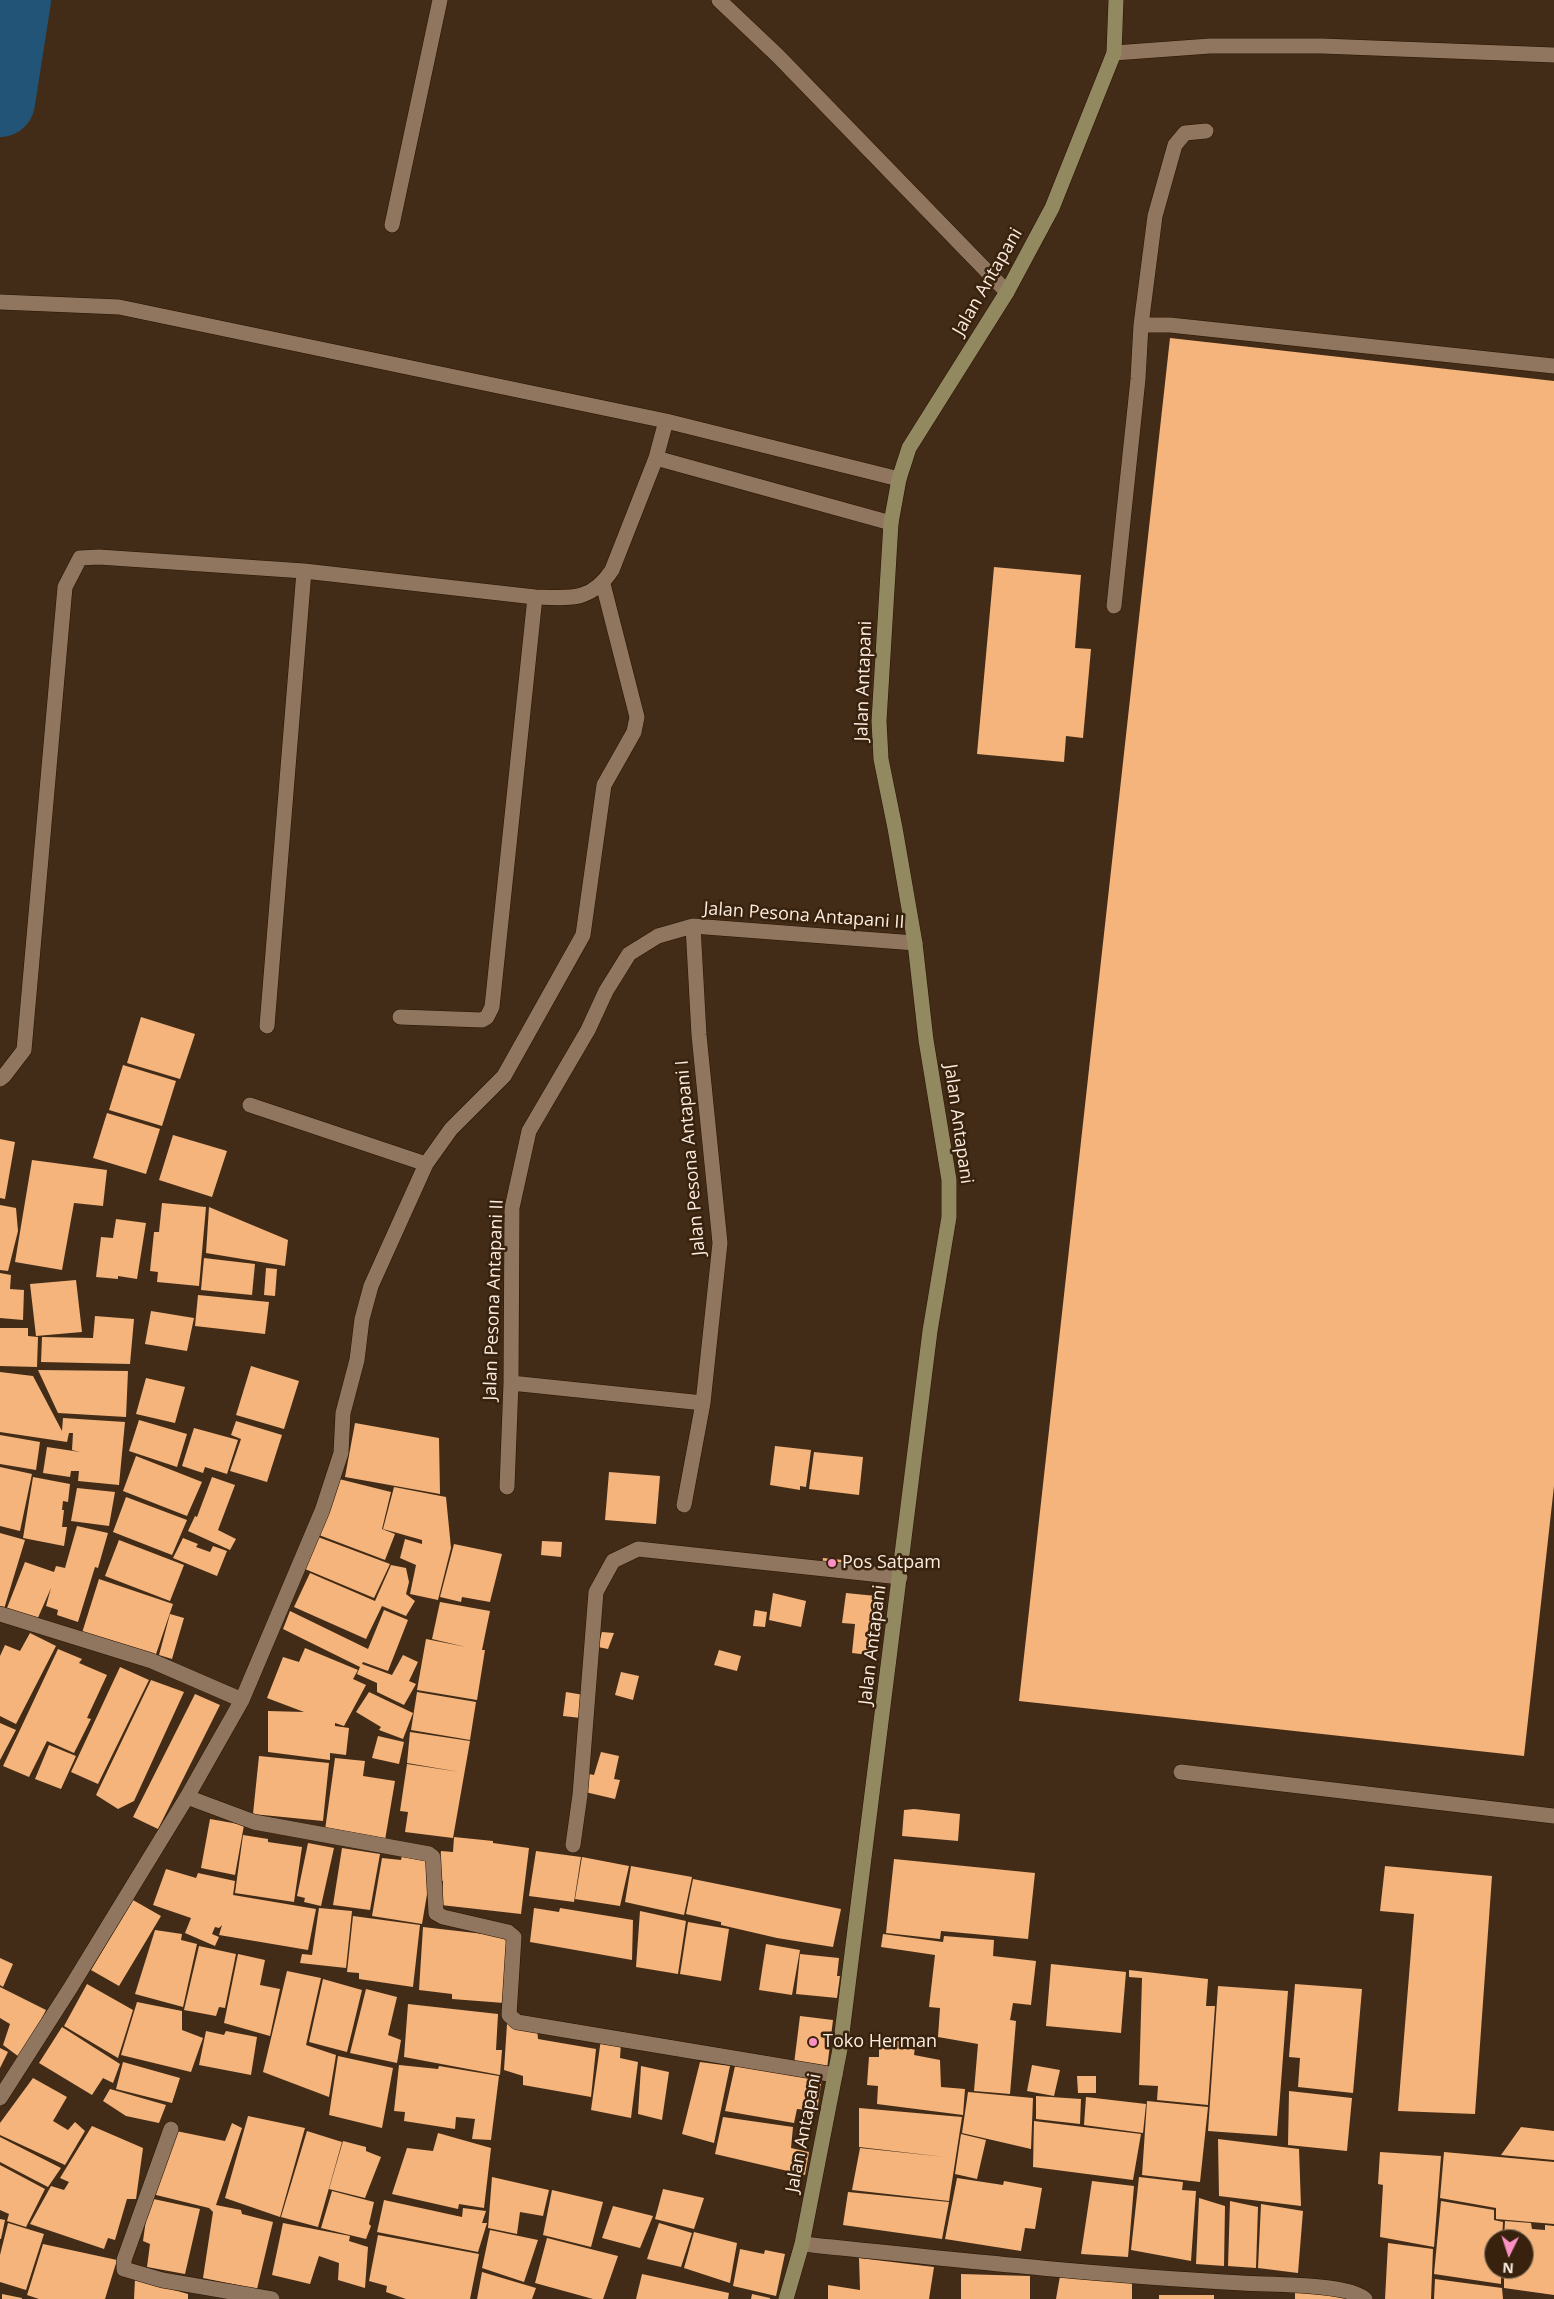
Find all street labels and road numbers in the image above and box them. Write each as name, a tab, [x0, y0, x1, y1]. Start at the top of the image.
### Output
street label: Jalan Antapani	[949, 224, 1027, 340]
street label: Jalan Antapani	[851, 620, 877, 742]
street label: Jalan Pesona Antapani II	[703, 898, 905, 934]
street label: Jalan Pesona Antapani I	[672, 1059, 710, 1257]
street label: Jalan Antapani	[939, 1063, 977, 1185]
street label: Jalan Pesona Antapani II	[480, 1199, 508, 1401]
street label: Jalan Antapani	[855, 1584, 891, 1706]
street label: Jalan Antapani	[782, 2072, 826, 2194]

